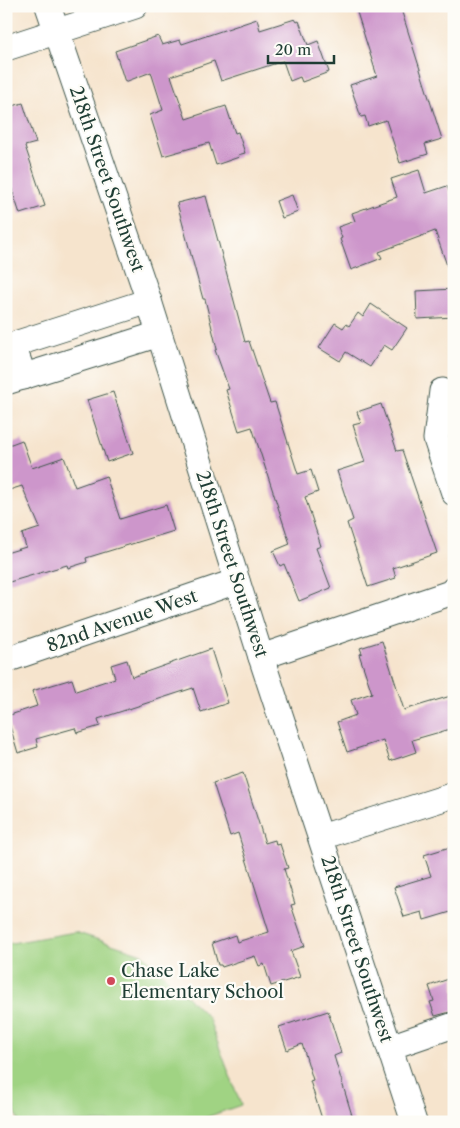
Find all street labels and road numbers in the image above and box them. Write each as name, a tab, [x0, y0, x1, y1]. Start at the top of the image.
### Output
street label: 218th Street Southwest	[65, 83, 149, 276]
street label: 218th Street Southwest	[191, 468, 273, 661]
street label: 82nd Avenue West	[44, 585, 201, 657]
street label: 218th Street Southwest	[316, 853, 398, 1046]

